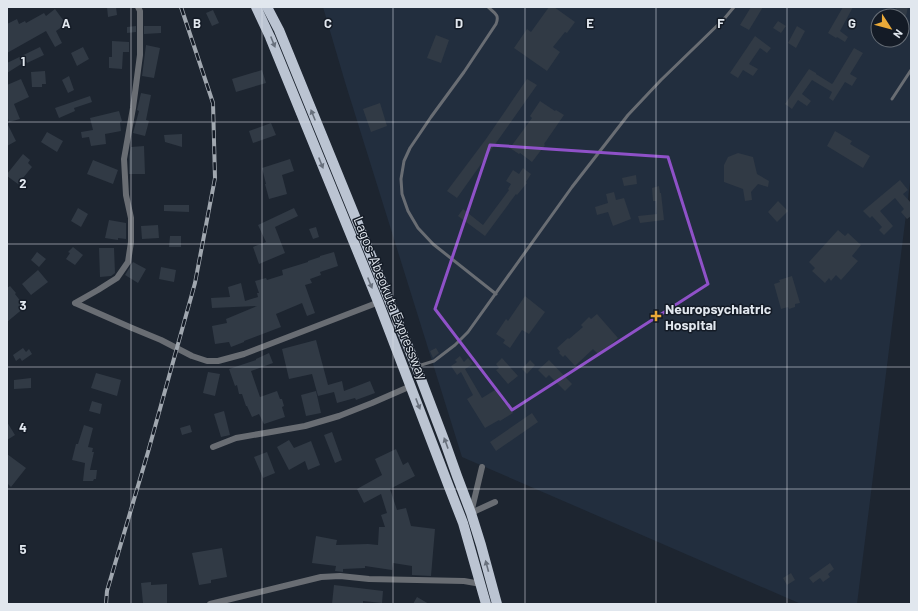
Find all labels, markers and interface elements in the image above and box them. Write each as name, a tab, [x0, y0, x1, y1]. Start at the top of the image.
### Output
north arrow	[870, 8, 910, 48]
text: A	[62, 15, 71, 31]
text: B	[193, 15, 201, 31]
text: C	[324, 15, 332, 31]
text: D	[455, 15, 463, 31]
text: E	[586, 15, 594, 31]
text: F	[717, 15, 725, 31]
text: G	[848, 15, 856, 31]
text: N	[891, 27, 906, 41]
one-way arrow	[270, 37, 276, 49]
text: 1	[21, 53, 25, 69]
one-way arrow	[310, 108, 316, 120]
one-way arrow	[319, 157, 325, 169]
text: 2	[19, 175, 27, 191]
street label: Lagos-Abeokuta Expressway	[350, 214, 432, 383]
one-way arrow	[368, 277, 374, 289]
text: 3	[19, 297, 27, 313]
place label: Neuropsychiatric Hospital	[665, 300, 772, 333]
marker: Neuropsychiatric Hospital	[650, 310, 662, 322]
one-way arrow	[415, 399, 421, 411]
text: 4	[19, 419, 27, 435]
one-way arrow	[442, 437, 448, 449]
text: 5	[19, 541, 27, 557]
one-way arrow	[484, 560, 490, 572]

